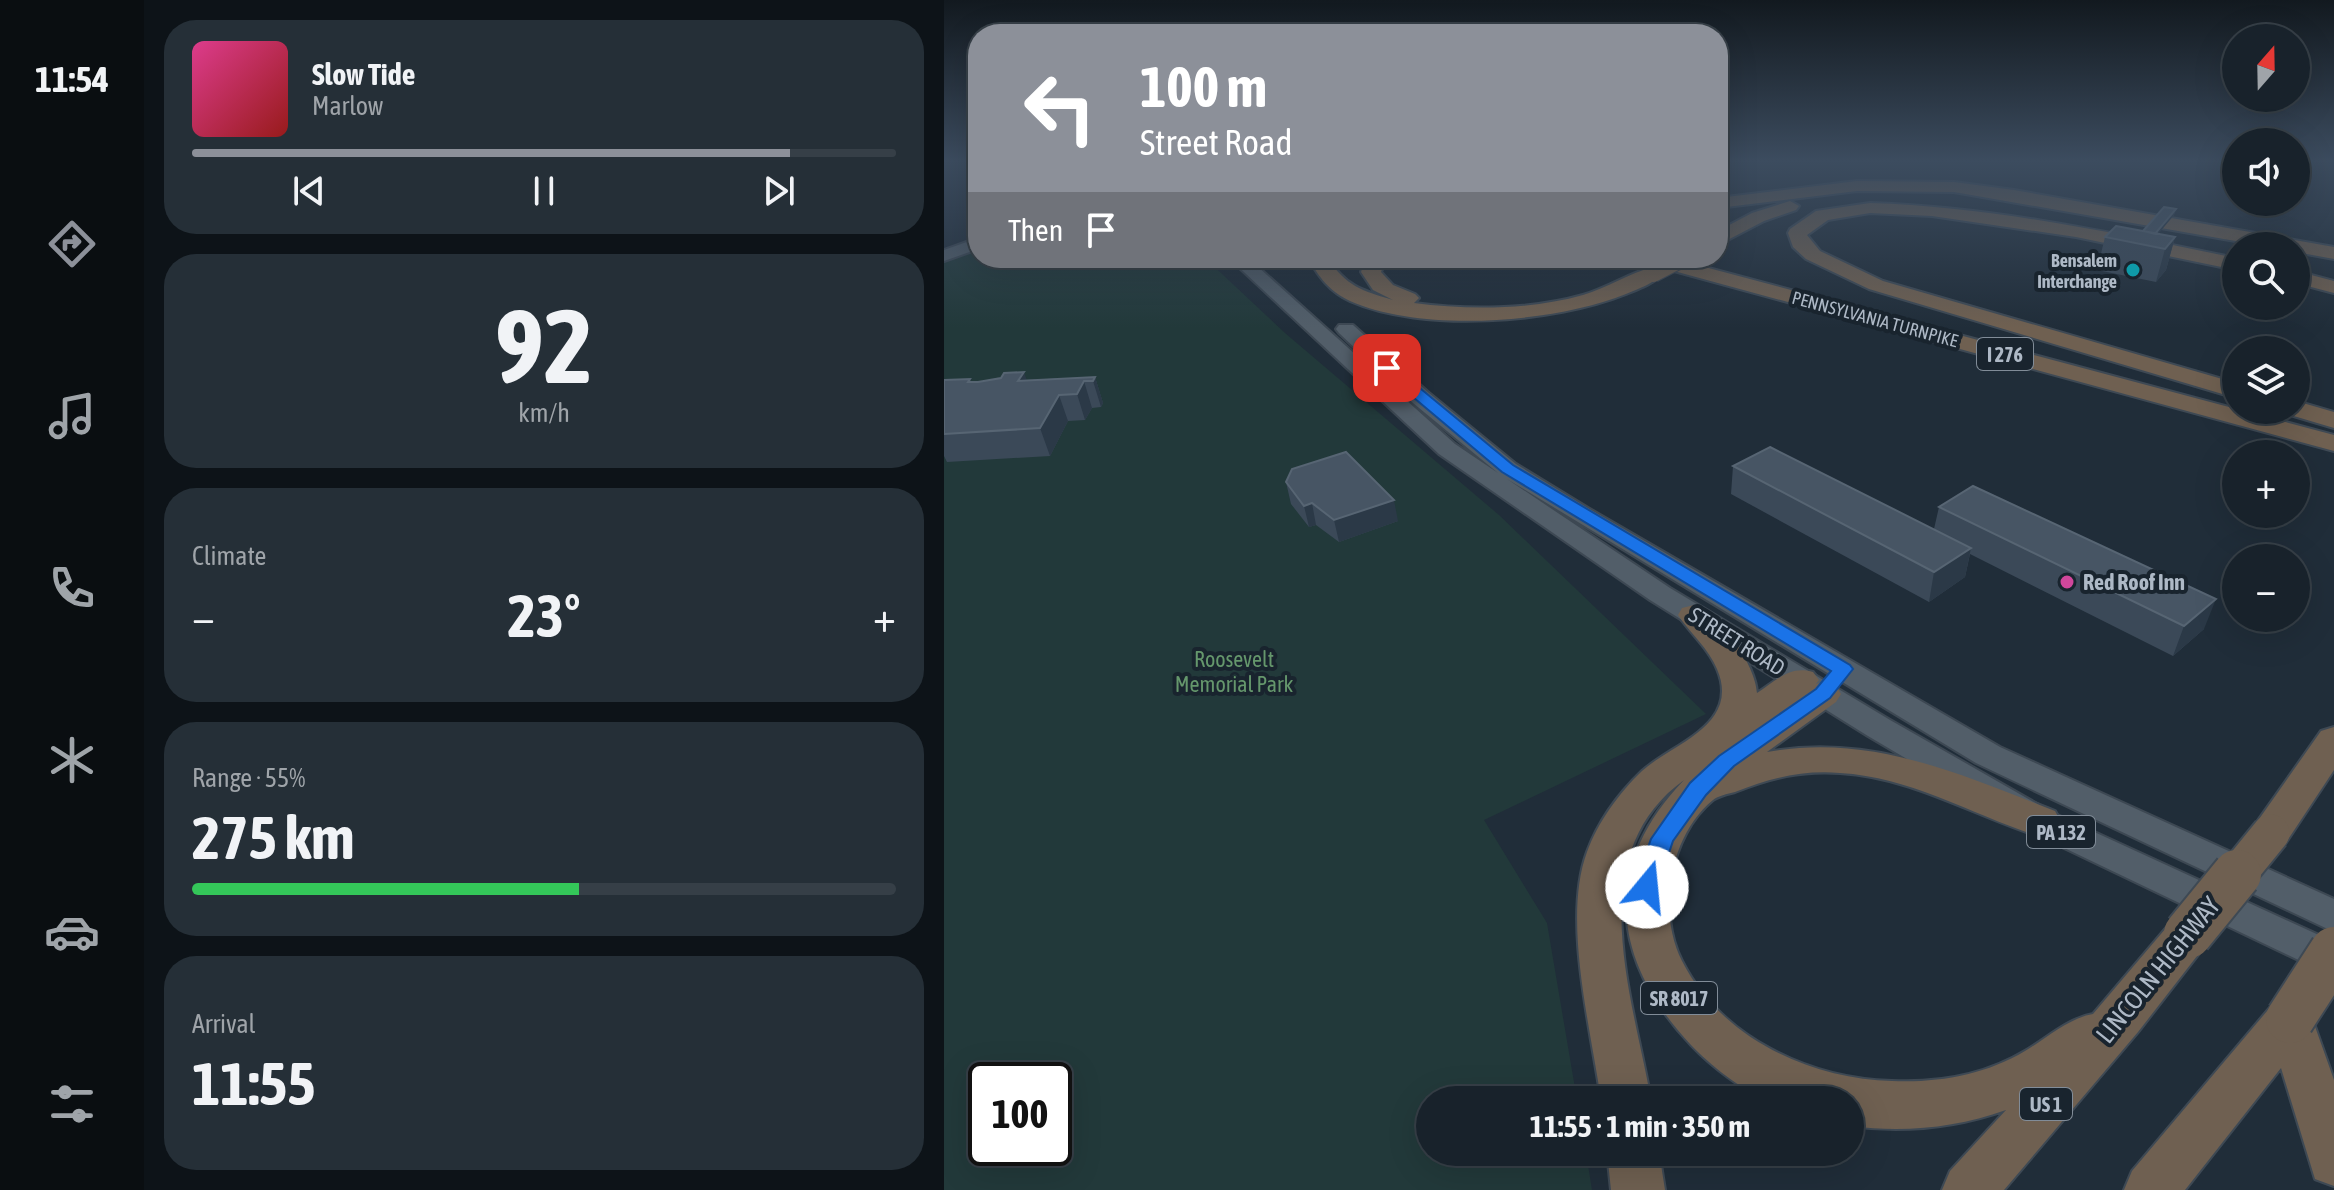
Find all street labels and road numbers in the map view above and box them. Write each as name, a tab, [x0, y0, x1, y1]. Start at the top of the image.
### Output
street label: PENNSYLVANIA TURNPIKE	[1790, 287, 1961, 351]
road number: I 276	[1977, 338, 2033, 370]
street label: STREET ROAD	[1684, 601, 1790, 681]
road number: PA 132	[2027, 816, 2095, 848]
street label: LINCOLN HIGHWAY	[2090, 891, 2226, 1049]
road number: SR 8017	[1641, 982, 1717, 1014]
road number: US 1	[2020, 1088, 2072, 1120]

